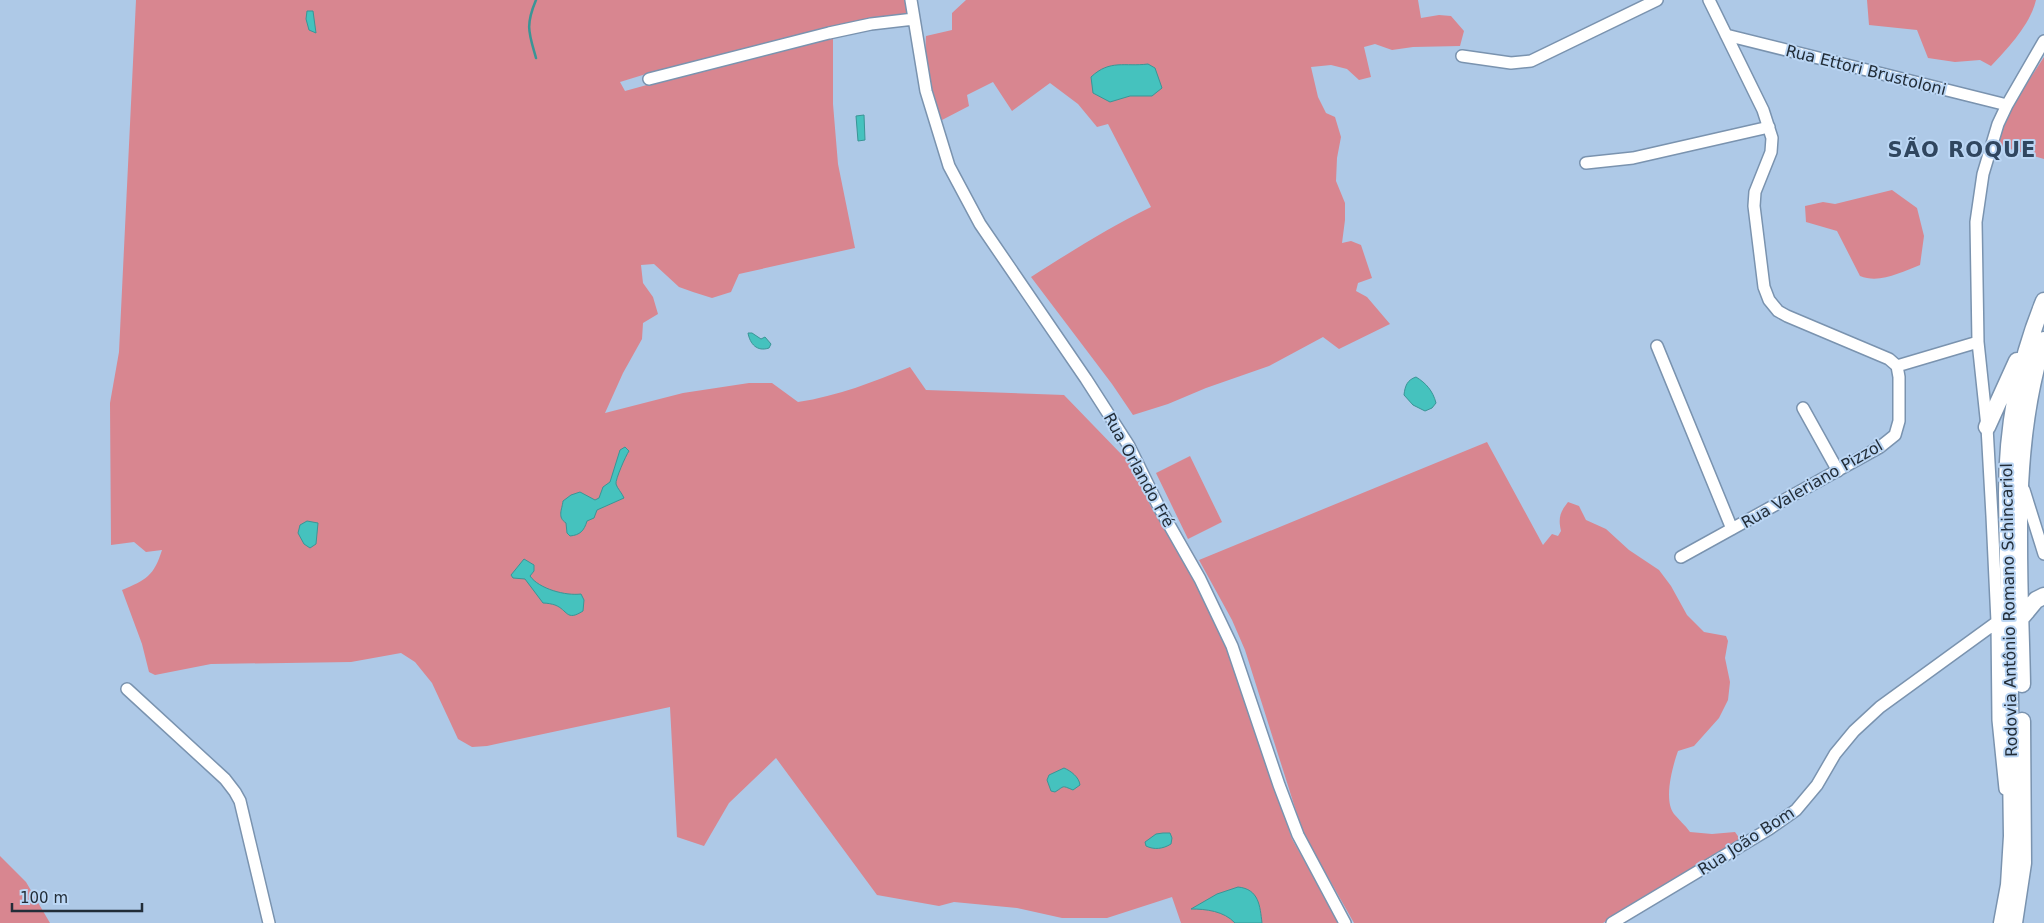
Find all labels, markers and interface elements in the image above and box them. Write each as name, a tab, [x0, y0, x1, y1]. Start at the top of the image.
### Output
street label: Rua Ettori Brustoloni	[1784, 41, 1948, 99]
district label: SÃO ROQUE	[1888, 137, 2036, 162]
street label: Rua Orlando Fré	[1100, 409, 1178, 531]
street label: Rua Valeriano Pizzol	[1738, 436, 1886, 532]
street label: Rodovia Antônio Romano Schincariol	[1997, 463, 2021, 757]
street label: Rua João Bom	[1694, 803, 1798, 879]
scale bar	[12, 880, 142, 912]
text: 100 m	[20, 889, 68, 907]

